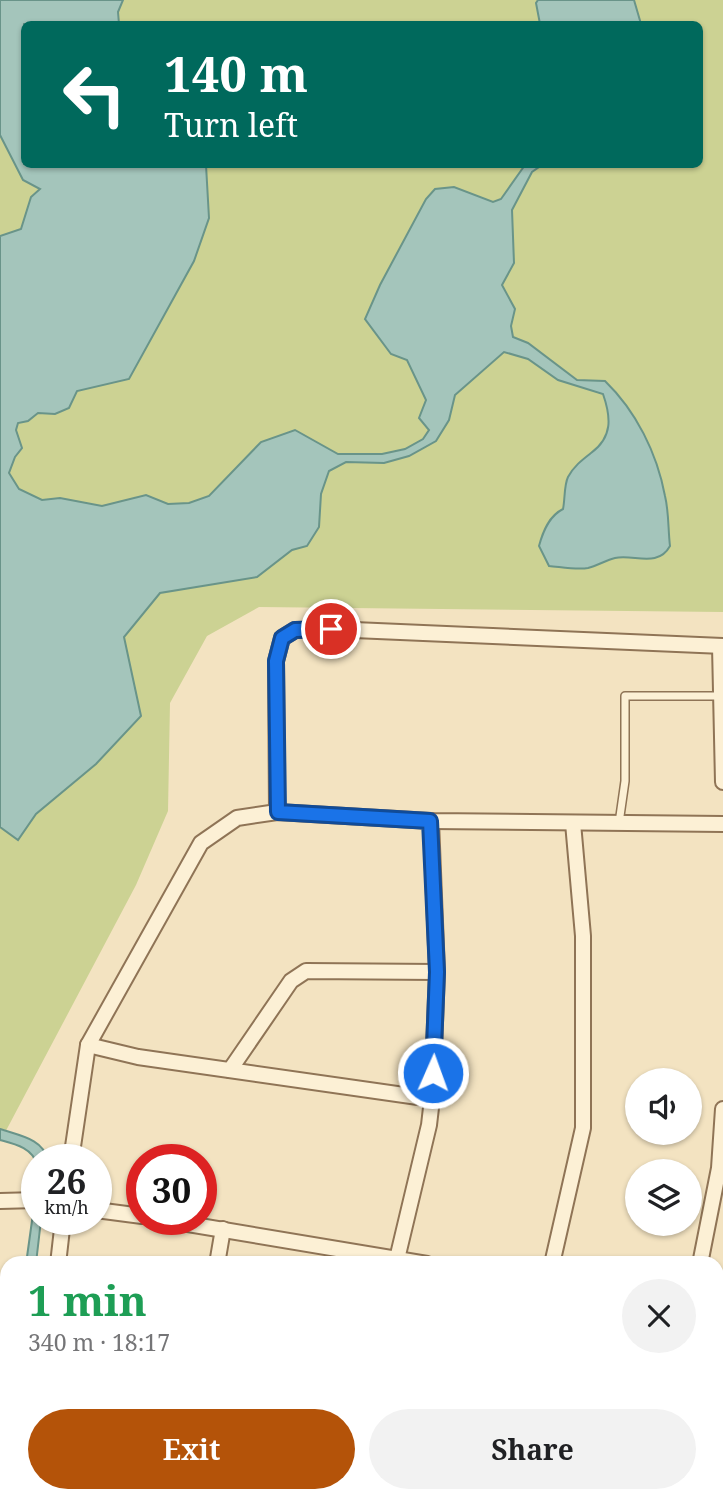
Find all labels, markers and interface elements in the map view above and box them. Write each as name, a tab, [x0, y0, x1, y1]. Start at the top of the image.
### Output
text: 140 m	[164, 40, 308, 106]
icon: left	[49, 49, 140, 140]
text: Turn left	[164, 103, 298, 146]
pin	[301, 599, 361, 659]
icon: arrive	[312, 610, 350, 648]
position arrow	[396, 1036, 470, 1110]
map controls	[625, 1068, 702, 1236]
button: sound	[625, 1068, 702, 1145]
speed limit sign: 30	[126, 1144, 217, 1235]
text: 26	[47, 1157, 86, 1204]
button: layers	[625, 1159, 702, 1236]
text: km/h	[44, 1195, 89, 1219]
text: 1 min	[28, 1271, 147, 1328]
button: close	[622, 1279, 696, 1353]
text: 340 m · 18:17	[28, 1326, 170, 1358]
button: Exit	[28, 1409, 355, 1489]
button: Share	[369, 1409, 696, 1489]

